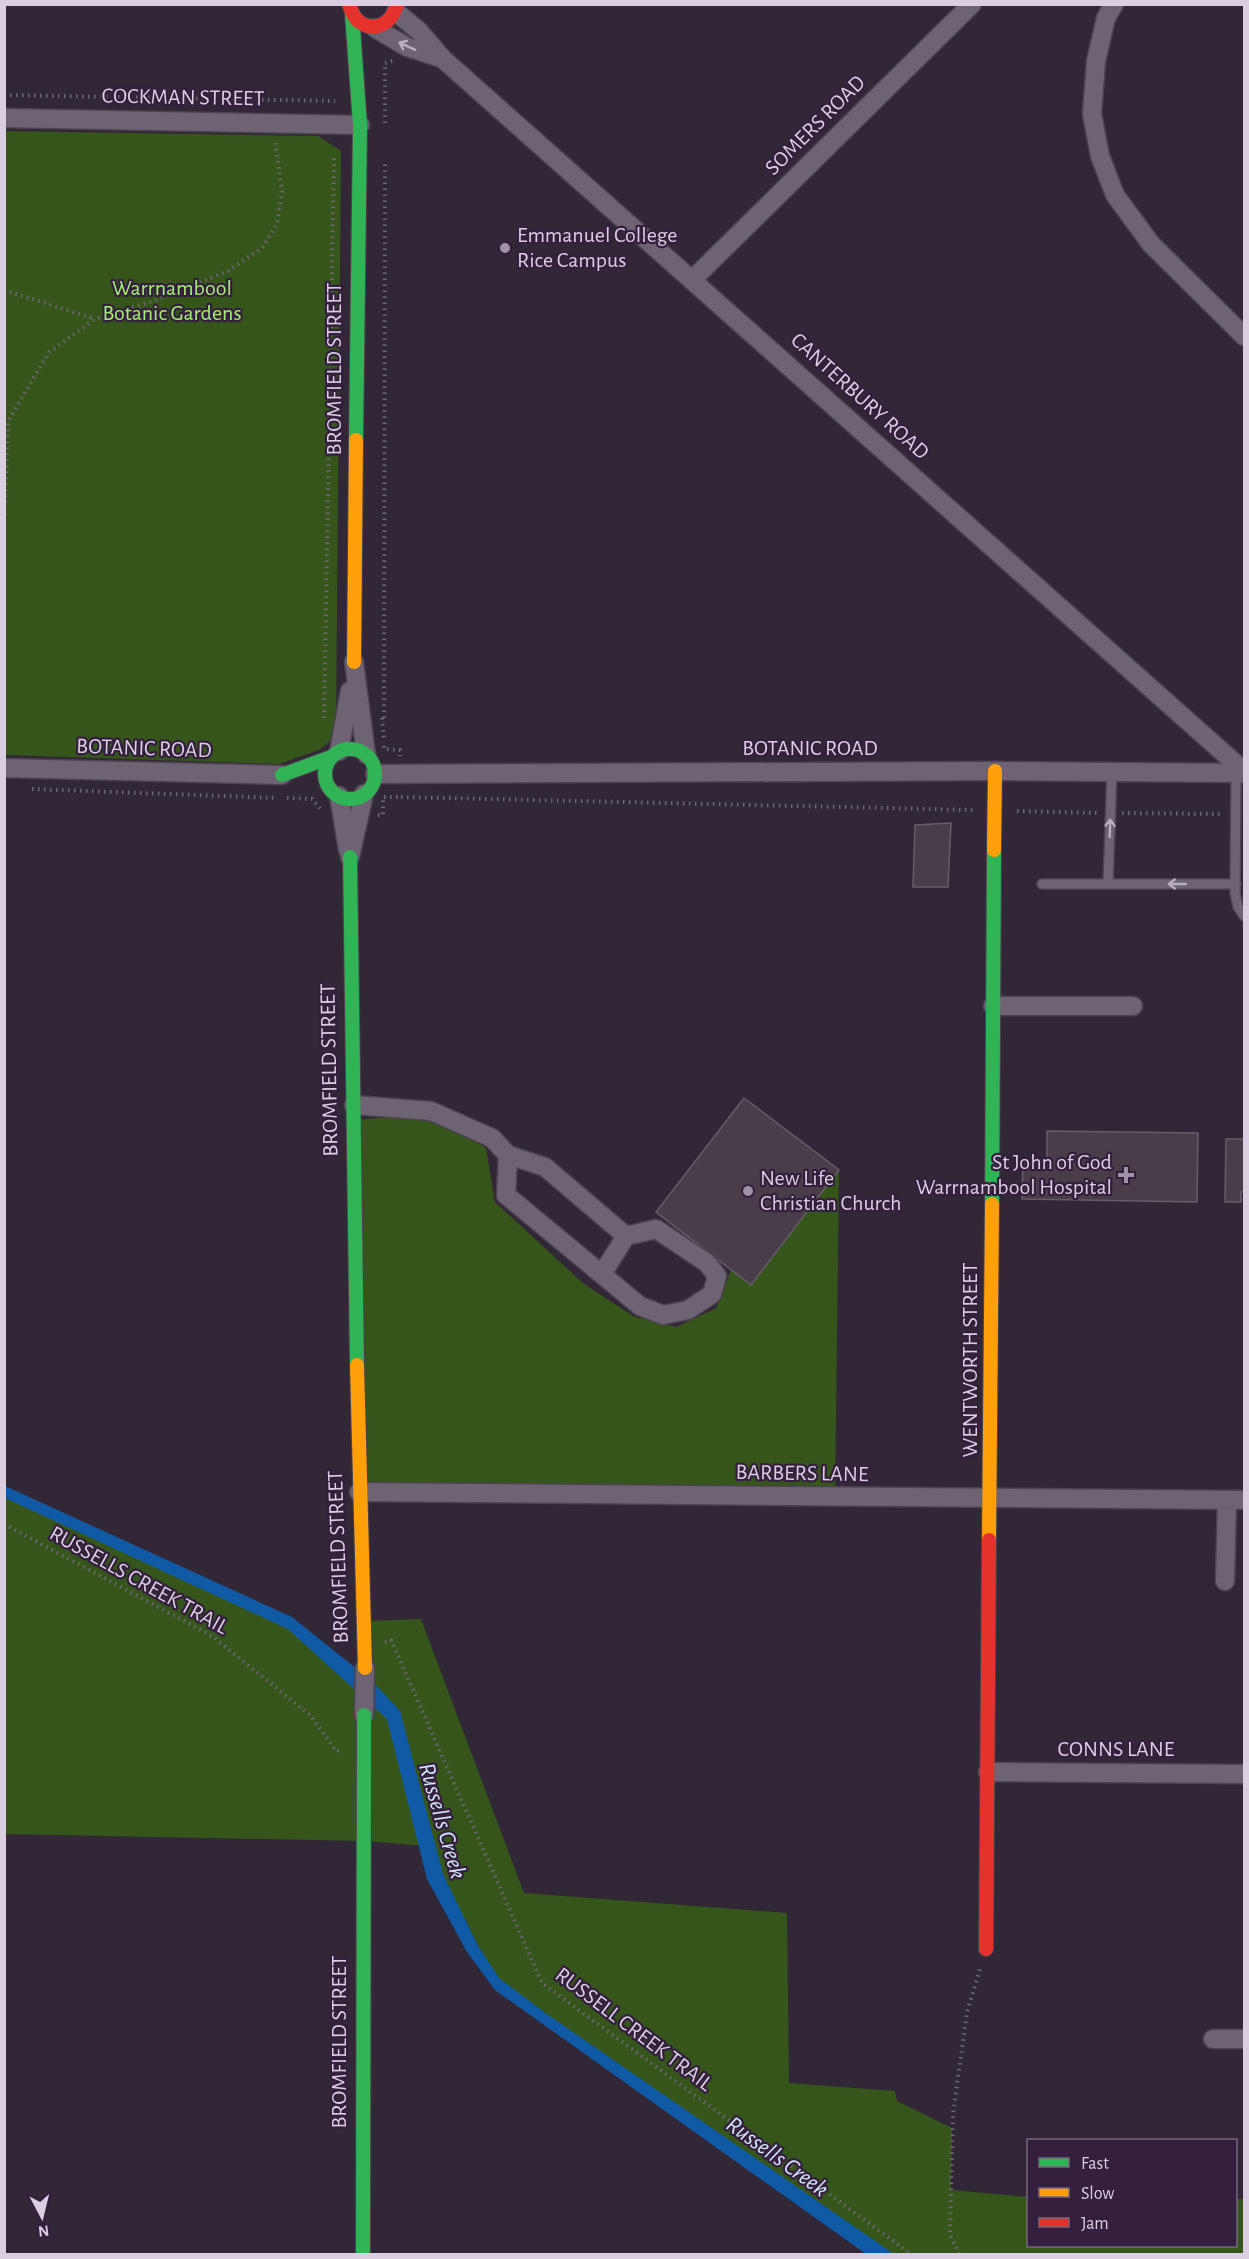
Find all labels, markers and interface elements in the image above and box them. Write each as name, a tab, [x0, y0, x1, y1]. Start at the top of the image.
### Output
one-way arrow	[399, 40, 417, 52]
street label: SOMERS ROAD	[761, 71, 869, 179]
street label: COCKMAN STREET	[102, 85, 265, 109]
place label: Emmanuel College Rice Campus	[517, 224, 678, 271]
marker: Emmanuel College Rice Campus	[498, 241, 512, 255]
park label: Warrnambool Botanic Gardens	[102, 277, 242, 324]
street label: BROMFIELD STREET	[323, 282, 345, 456]
street label: CANTERBURY ROAD	[787, 328, 933, 464]
street label: BOTANIC ROAD	[76, 735, 212, 761]
street label: BOTANIC ROAD	[742, 737, 878, 759]
one-way arrow	[1104, 819, 1116, 839]
one-way arrow	[1168, 878, 1188, 890]
street label: BROMFIELD STREET	[316, 983, 342, 1157]
place label: St John of God Warrnambool Hospital	[916, 1151, 1112, 1198]
marker: St John of God Warrnambool Hospital	[1117, 1166, 1135, 1184]
place label: New Life Christian Church	[760, 1167, 901, 1214]
marker: New Life Christian Church	[741, 1184, 755, 1198]
street label: WENTWORTH STREET	[959, 1262, 981, 1457]
street label: BARBERS LANE	[735, 1461, 869, 1485]
street label: BROMFIELD STREET	[324, 1470, 352, 1644]
street label: RUSSELLS CREEK TRAIL	[46, 1522, 233, 1639]
street label: CONNS LANE	[1058, 1738, 1175, 1760]
water label: Russells Creek	[414, 1760, 470, 1882]
street label: BROMFIELD STREET	[328, 1955, 350, 2129]
street label: RUSSELL CREEK TRAIL	[551, 1963, 717, 2096]
water label: Russells Creek	[722, 2112, 832, 2202]
legend	[1027, 2139, 1237, 2247]
text: Fast	[1081, 2155, 1109, 2173]
text: Slow	[1081, 2185, 1114, 2203]
north arrow	[12, 2187, 72, 2247]
text: Jam	[1081, 2215, 1109, 2233]
text: N	[37, 2222, 50, 2240]

